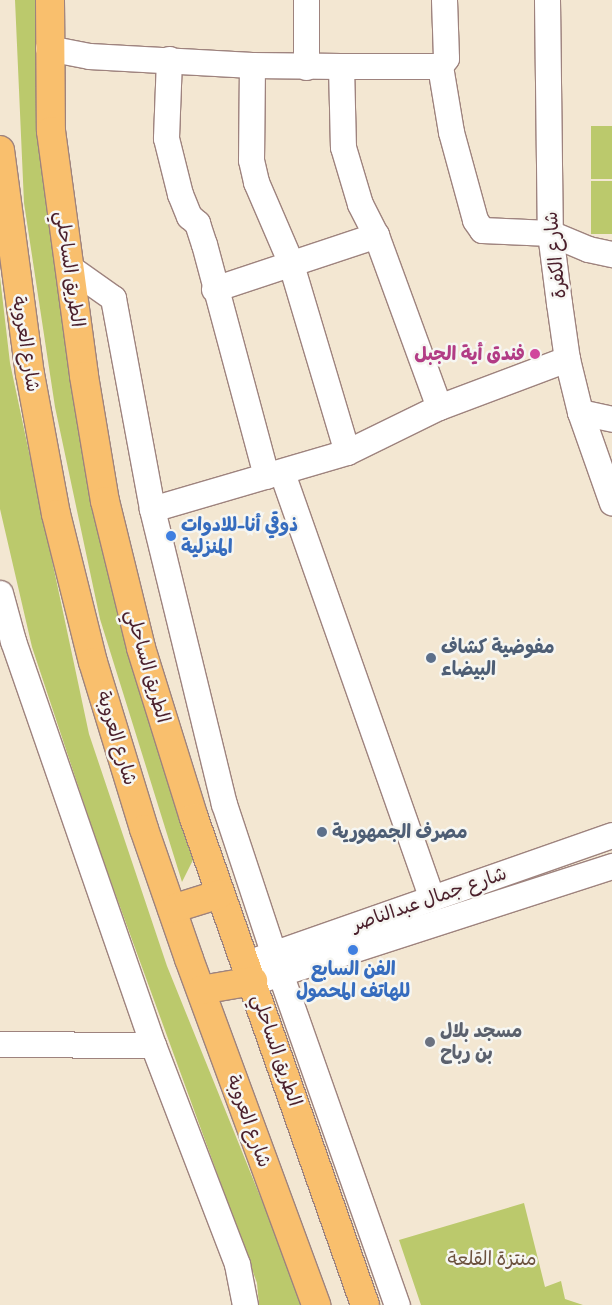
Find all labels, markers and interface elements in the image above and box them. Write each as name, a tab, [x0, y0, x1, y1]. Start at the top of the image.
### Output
street label: الطريق الساحلي	[51, 209, 89, 329]
street label: شارع الكفرة	[539, 210, 571, 300]
street label: شارع العروبة	[7, 294, 45, 394]
place label: فندق أية الجبل	[414, 343, 525, 365]
marker: فندق أية الجبل	[529, 348, 541, 360]
place label: ذوقي أنا-للادوات المنزلية	[181, 514, 298, 558]
marker: ذوقي أنا-للادوات المنزلية	[165, 530, 177, 542]
street label: الطريق الساحلي	[121, 607, 175, 725]
place label: مفوضية كشاف البيضاء	[441, 636, 555, 680]
marker: مفوضية كشاف البيضاء	[425, 652, 437, 664]
street label: شارع العروبة	[92, 688, 142, 788]
place label: مصرف الجمهورية	[332, 821, 468, 843]
marker: مصرف الجمهورية	[316, 826, 328, 838]
street label: شارع جمال عبدالناصر	[348, 862, 510, 936]
marker: الفن السابع للهاتف المحمول	[347, 944, 359, 956]
place label: الفن السابع للهاتف المحمول	[296, 958, 410, 1002]
street label: الطريق الساحلي	[247, 991, 307, 1109]
place label: مسجد بلال بن رباح	[440, 1020, 522, 1064]
marker: مسجد بلال بن رباح	[424, 1036, 436, 1048]
street label: شارع العروبة	[222, 1071, 276, 1171]
park label: منتزة القلعة	[447, 1248, 537, 1270]

